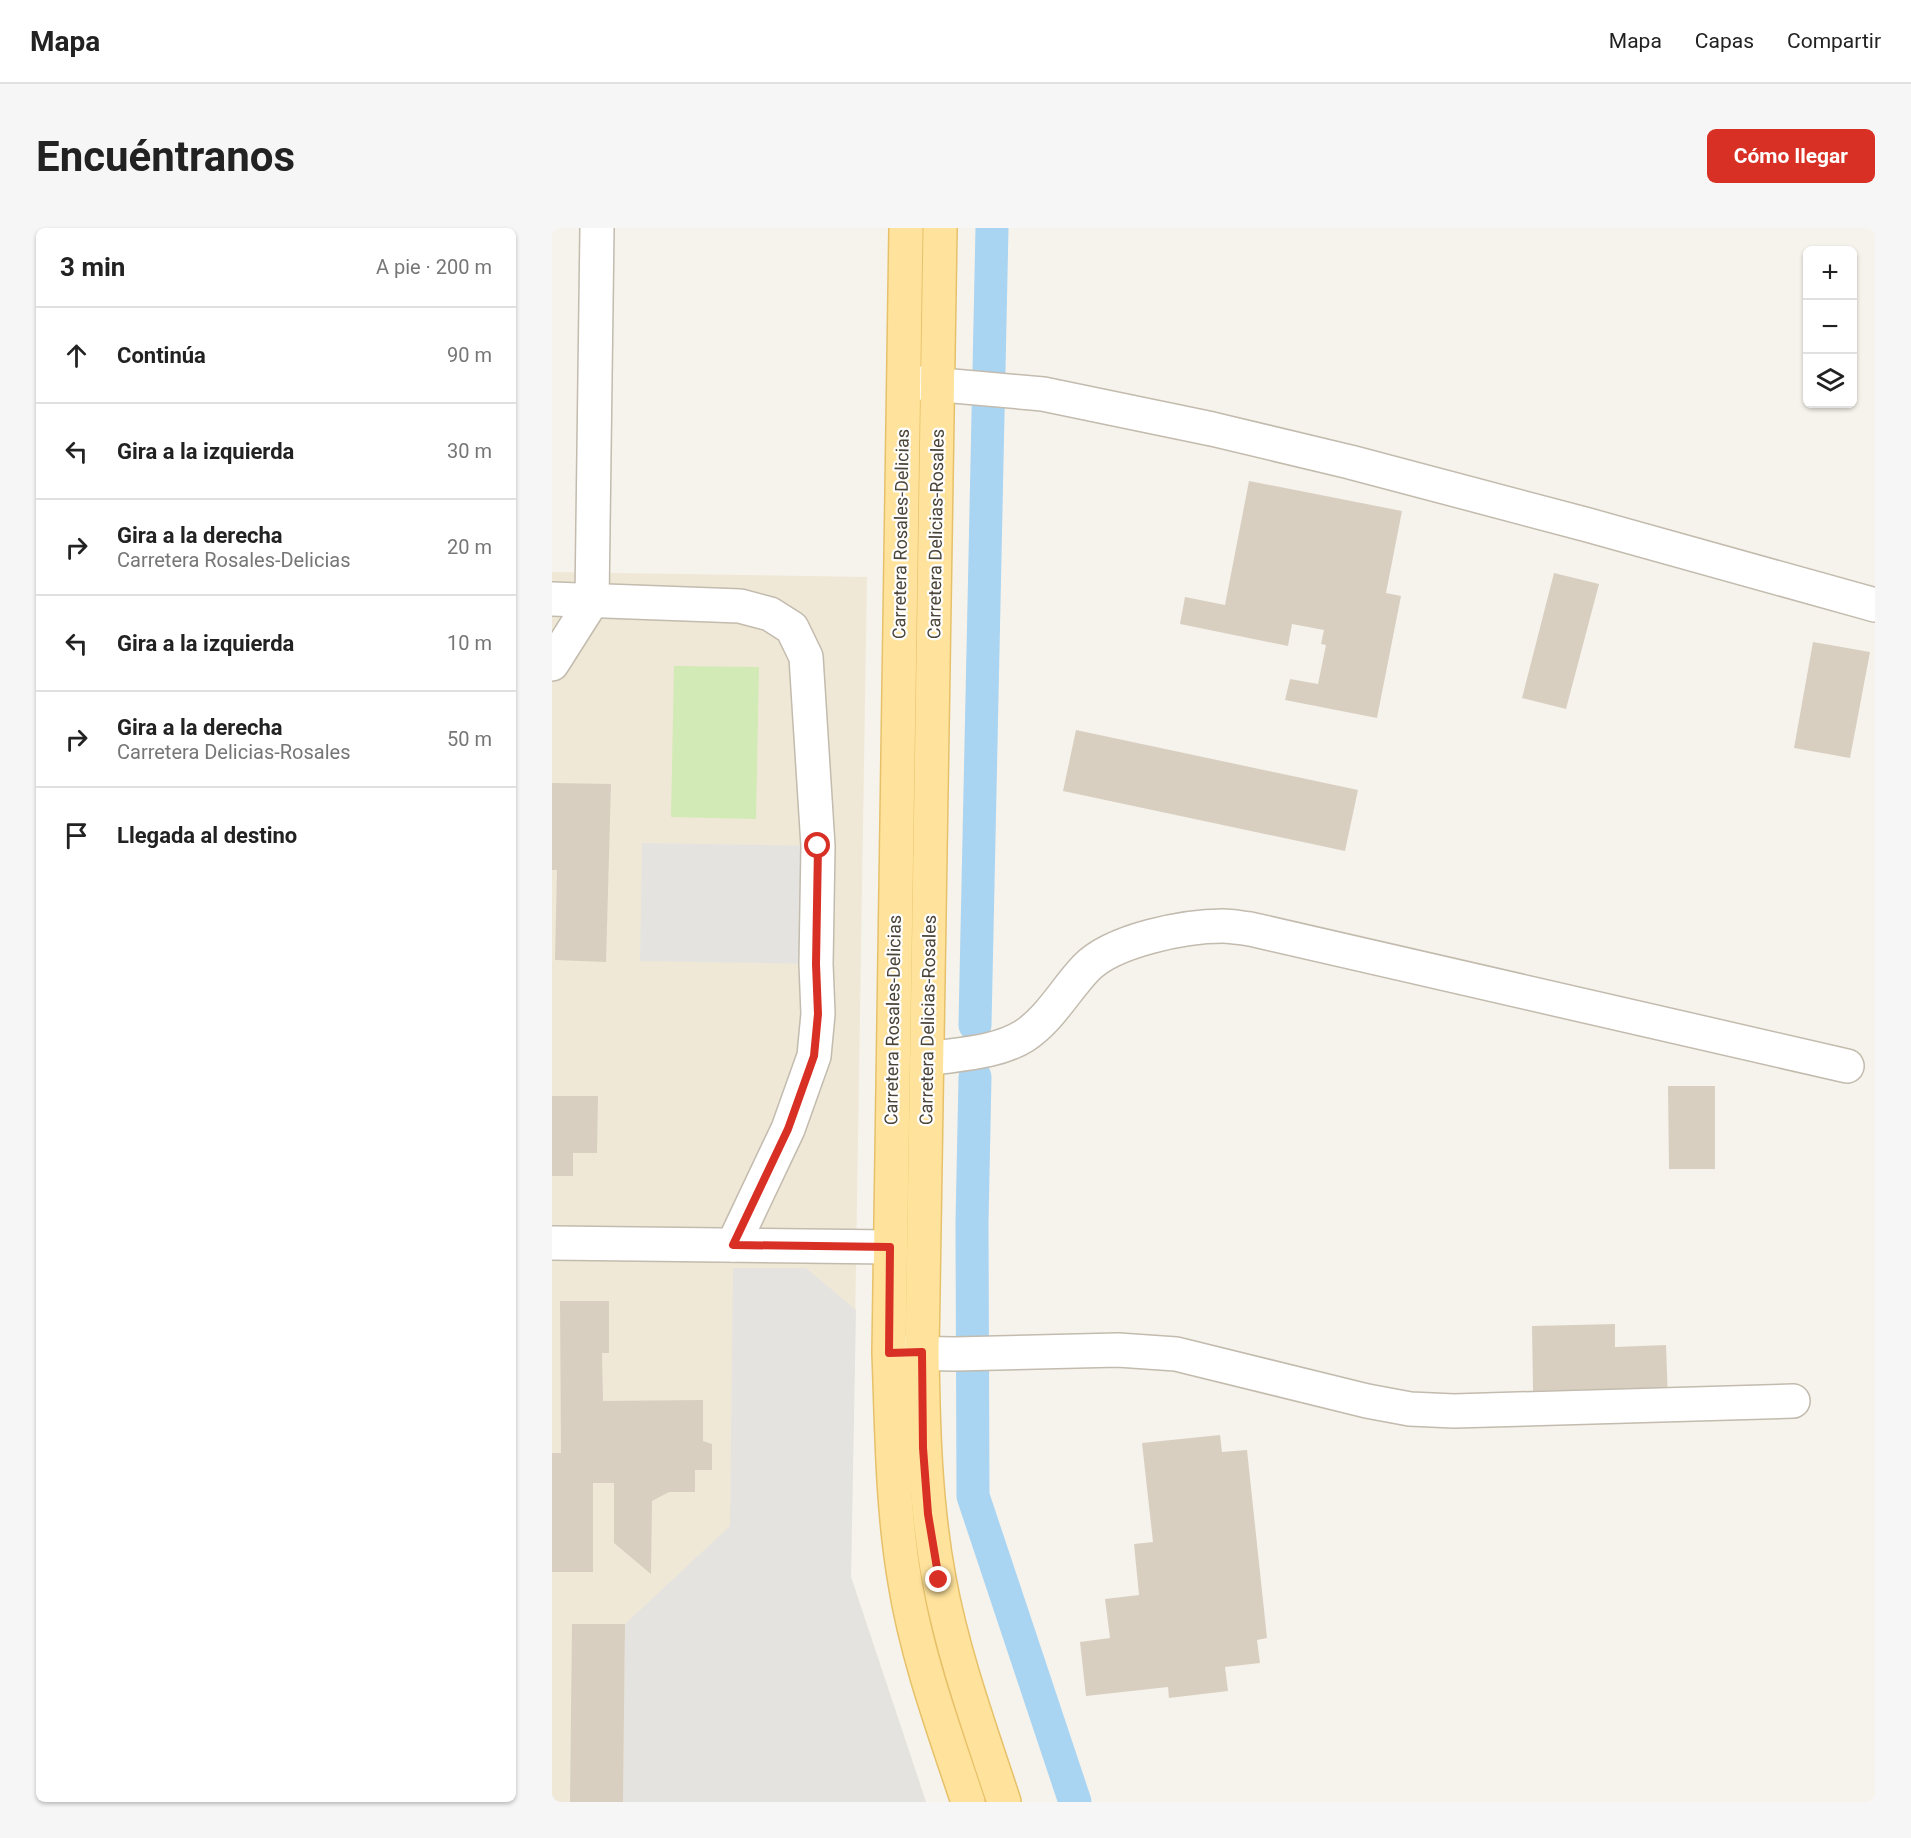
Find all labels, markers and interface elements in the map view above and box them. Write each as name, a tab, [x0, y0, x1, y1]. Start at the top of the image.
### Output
text: Mapa	[30, 25, 100, 58]
text: Mapa	[1609, 29, 1662, 53]
text: Capas	[1695, 29, 1754, 53]
text: Compartir	[1787, 29, 1881, 53]
button: Cómo llegar	[1707, 129, 1875, 183]
text: Encuéntranos	[36, 132, 295, 181]
map controls	[1803, 246, 1857, 408]
button: +	[1803, 246, 1857, 300]
text: 3 min	[60, 252, 125, 282]
text: A pie · 200 m	[376, 255, 492, 279]
button: −	[1803, 300, 1857, 354]
icon: ahead	[60, 339, 93, 372]
text: Continúa	[117, 343, 206, 368]
text: 90 m	[447, 343, 492, 367]
button: layers	[1803, 354, 1857, 408]
street label: Carretera Rosales-Delicias	[888, 429, 913, 639]
street label: Carretera Delicias-Rosales	[923, 429, 948, 639]
icon: left	[60, 435, 93, 468]
text: Gira a la izquierda	[117, 439, 294, 464]
text: 30 m	[447, 439, 492, 463]
text: Gira a la derecha	[117, 523, 283, 548]
icon: right	[60, 531, 93, 564]
text: 20 m	[447, 535, 492, 559]
text: Carretera Rosales-Delicias	[117, 548, 351, 572]
icon: left	[60, 627, 93, 660]
text: Gira a la izquierda	[117, 631, 294, 656]
text: 10 m	[447, 631, 492, 655]
text: Gira a la derecha	[117, 715, 283, 740]
icon: right	[60, 723, 93, 756]
text: 50 m	[447, 727, 492, 751]
text: Carretera Delicias-Rosales	[117, 740, 351, 764]
icon: arrive	[60, 819, 93, 852]
text: Llegada al destino	[117, 823, 297, 848]
route start	[804, 832, 830, 858]
street label: Carretera Rosales-Delicias	[880, 915, 905, 1125]
street label: Carretera Delicias-Rosales	[915, 915, 940, 1125]
route end	[925, 1566, 951, 1592]

